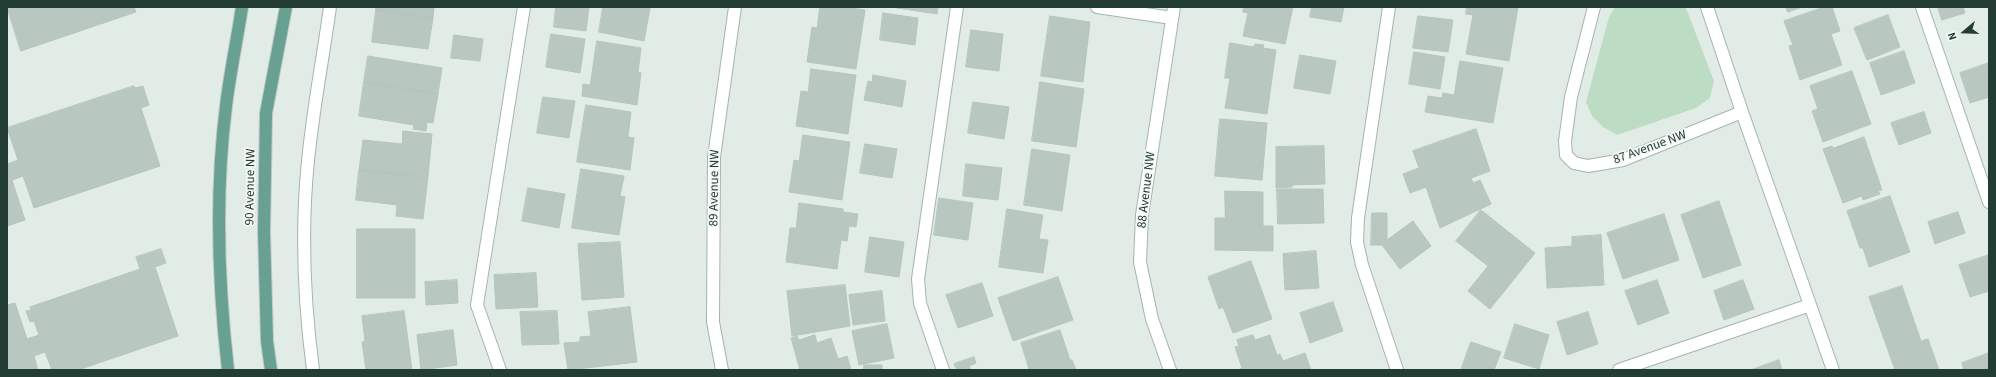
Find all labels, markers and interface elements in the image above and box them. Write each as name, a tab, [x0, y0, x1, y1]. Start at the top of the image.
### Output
north arrow	[1944, 12, 1984, 52]
text: N	[1944, 30, 1960, 42]
street label: 87 Avenue NW	[1611, 128, 1689, 168]
street label: 90 Avenue NW	[243, 148, 259, 226]
street label: 89 Avenue NW	[707, 149, 723, 227]
street label: 88 Avenue NW	[1135, 151, 1159, 229]

